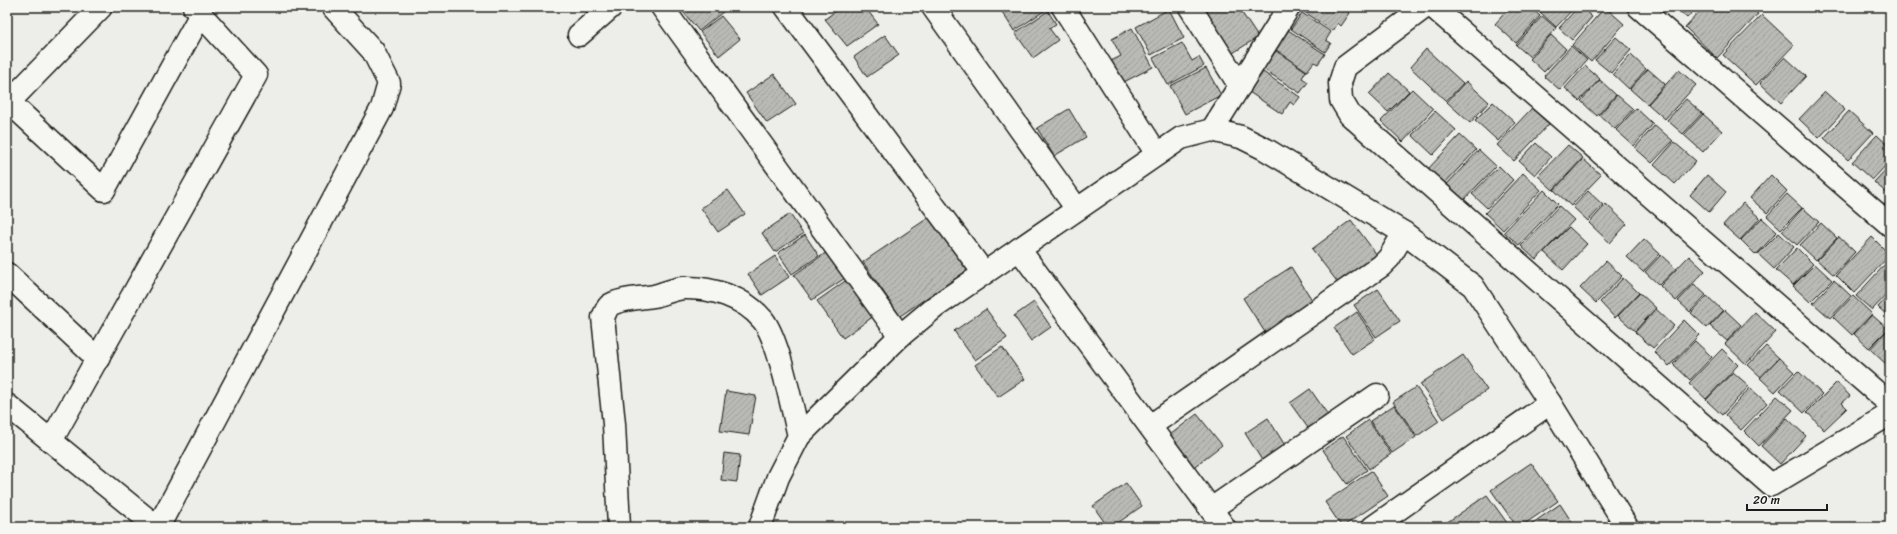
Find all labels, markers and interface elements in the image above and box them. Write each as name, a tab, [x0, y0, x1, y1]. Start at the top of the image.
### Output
scale bar	[1747, 486, 1827, 512]
text: 20 m	[1753, 489, 1780, 511]

